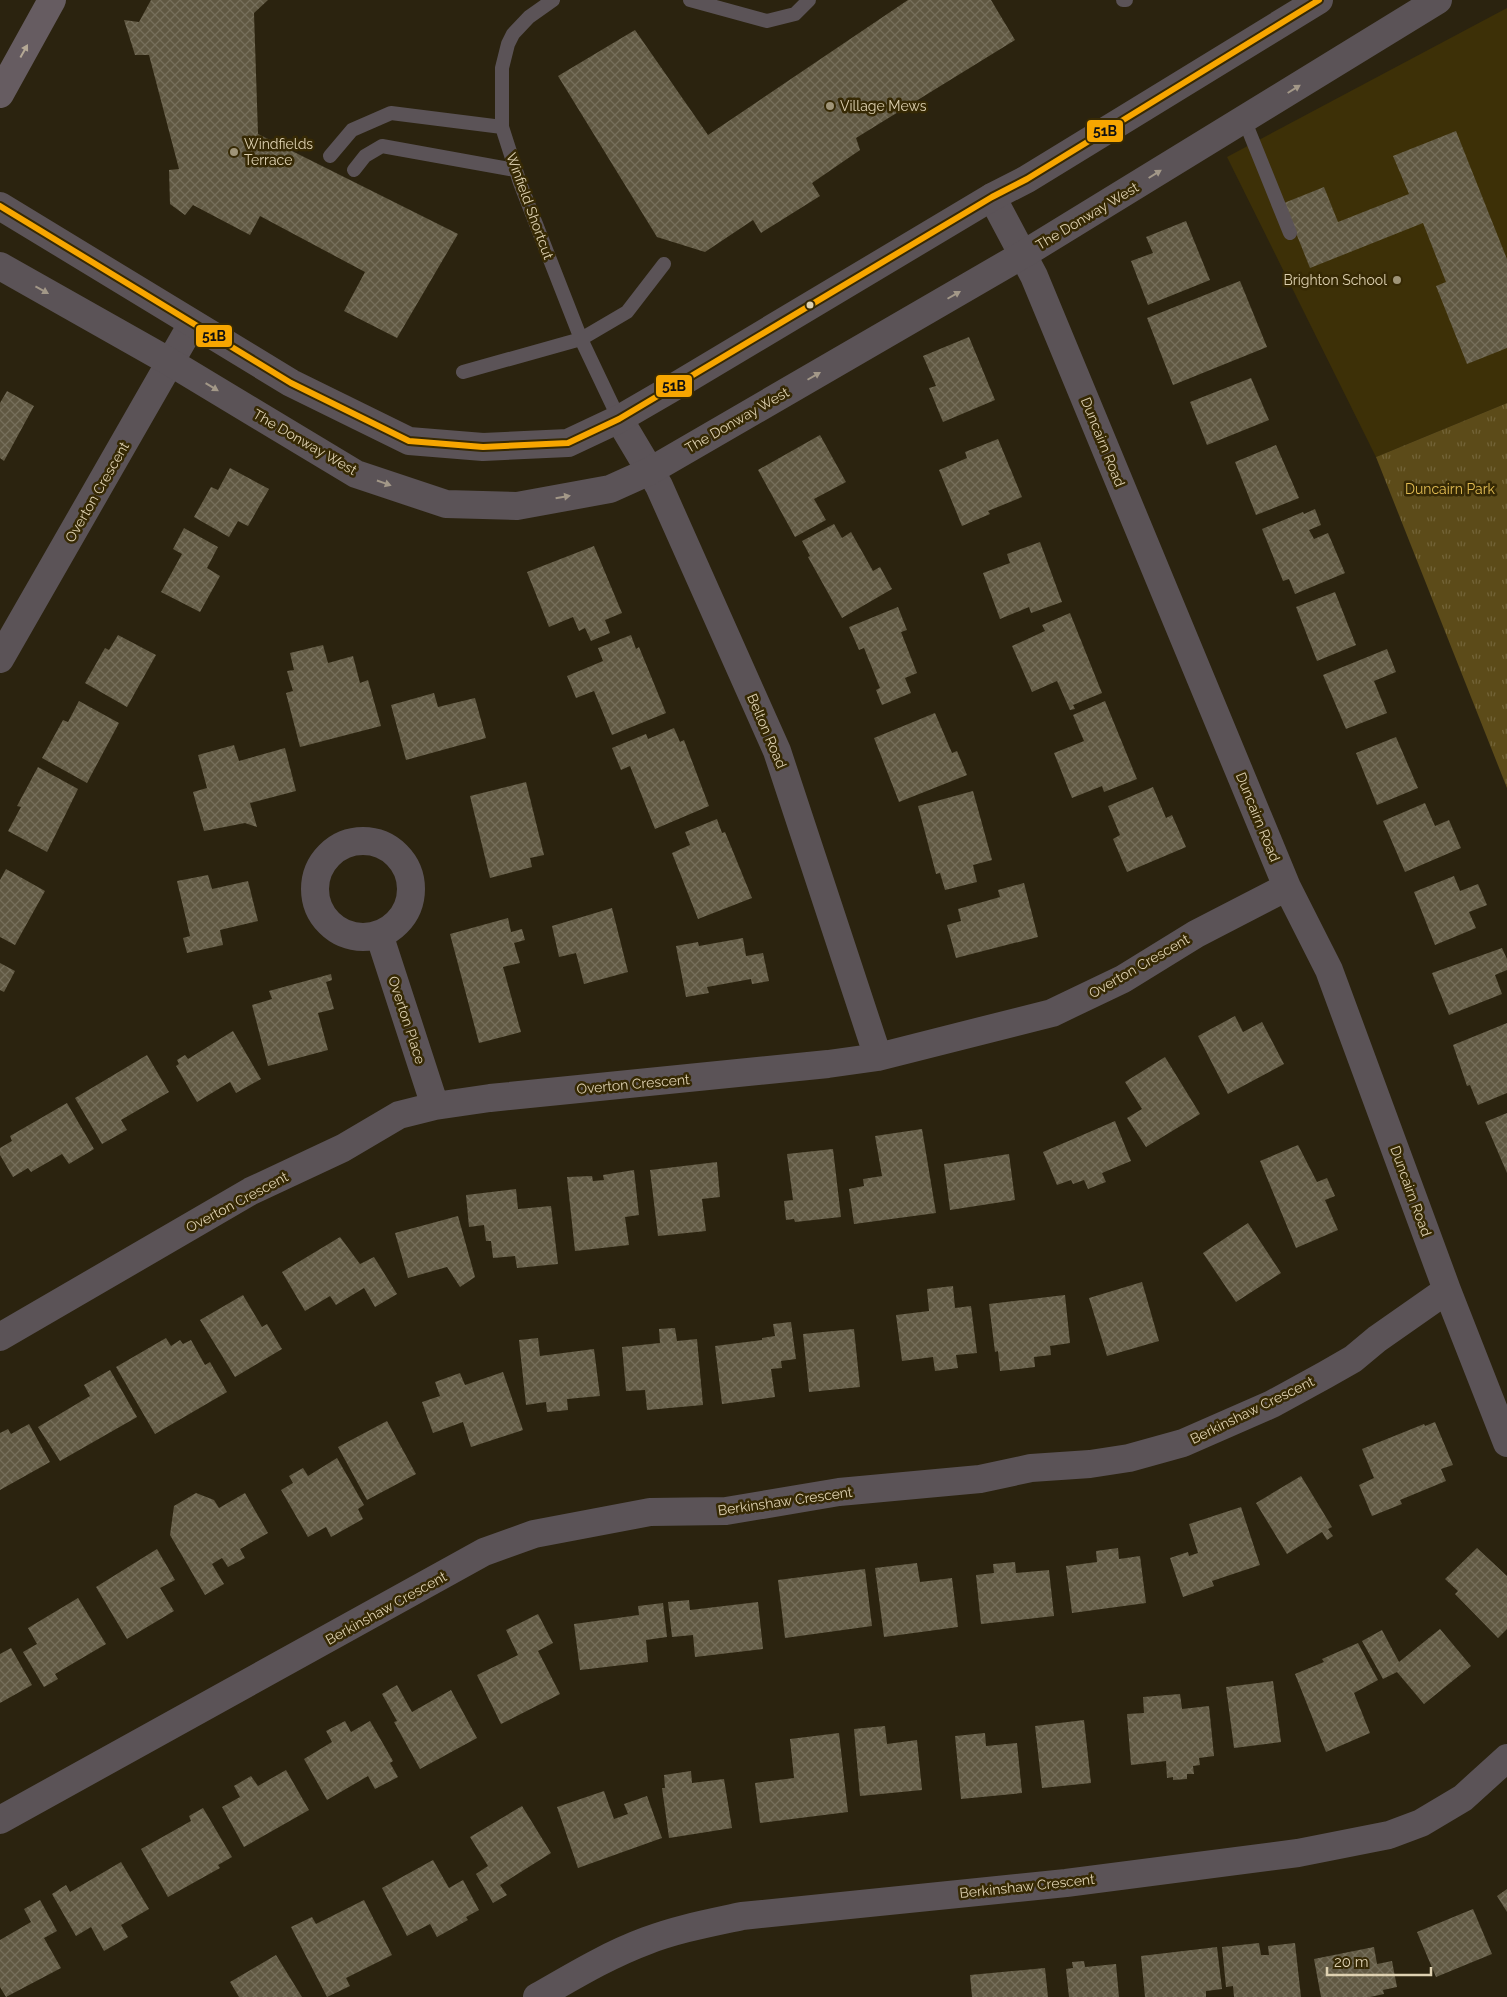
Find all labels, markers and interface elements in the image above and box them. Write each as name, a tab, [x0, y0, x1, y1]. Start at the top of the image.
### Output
one-way arrow	[19, 44, 28, 58]
one-way arrow	[1287, 84, 1300, 93]
place label: Village Mews	[840, 98, 927, 114]
marker: Village Mews	[824, 100, 836, 112]
line badge: 51B	[1086, 119, 1124, 143]
text: 51B	[1093, 123, 1118, 139]
place label: Windfields Terrace	[244, 136, 313, 168]
marker: Windfields Terrace	[228, 146, 240, 158]
street label: Winfield Shortcut	[503, 150, 557, 262]
one-way arrow	[1149, 169, 1162, 178]
street label: The Donway West	[1033, 179, 1142, 253]
place label: Brighton School	[1284, 272, 1387, 288]
marker: Brighton School	[1391, 274, 1403, 286]
one-way arrow	[36, 286, 49, 295]
one-way arrow	[948, 290, 961, 299]
unlabelled marker	[805, 300, 815, 310]
line badge: 51B	[195, 324, 233, 348]
text: 51B	[202, 328, 227, 344]
one-way arrow	[807, 372, 820, 381]
line badge: 51B	[655, 374, 693, 398]
text: 51B	[662, 378, 687, 394]
one-way arrow	[205, 383, 218, 392]
street label: The Donway West	[682, 384, 792, 456]
street label: Duncairn Road	[1078, 395, 1128, 489]
street label: The Donway West	[250, 406, 360, 478]
street label: Overton Crescent	[62, 439, 132, 545]
one-way arrow	[377, 479, 392, 487]
park label: Duncairn Park	[1405, 481, 1496, 497]
one-way arrow	[556, 493, 572, 501]
street label: Belton Road	[744, 691, 790, 771]
street label: Duncairn Road	[1233, 770, 1283, 864]
street label: Overton Crescent	[1086, 931, 1192, 1001]
street label: Overton Place	[385, 974, 429, 1066]
street label: Overton Crescent	[576, 1071, 690, 1097]
street label: Duncairn Road	[1387, 1144, 1435, 1238]
street label: Overton Crescent	[183, 1168, 291, 1236]
street label: Berkinshaw Crescent	[1187, 1373, 1317, 1447]
street label: Berkinshaw Crescent	[717, 1484, 854, 1518]
street label: Berkinshaw Crescent	[323, 1568, 450, 1648]
street label: Berkinshaw Crescent	[959, 1871, 1096, 1901]
scale bar	[1327, 1944, 1431, 1976]
text: 20 m	[1334, 1953, 1369, 1971]

